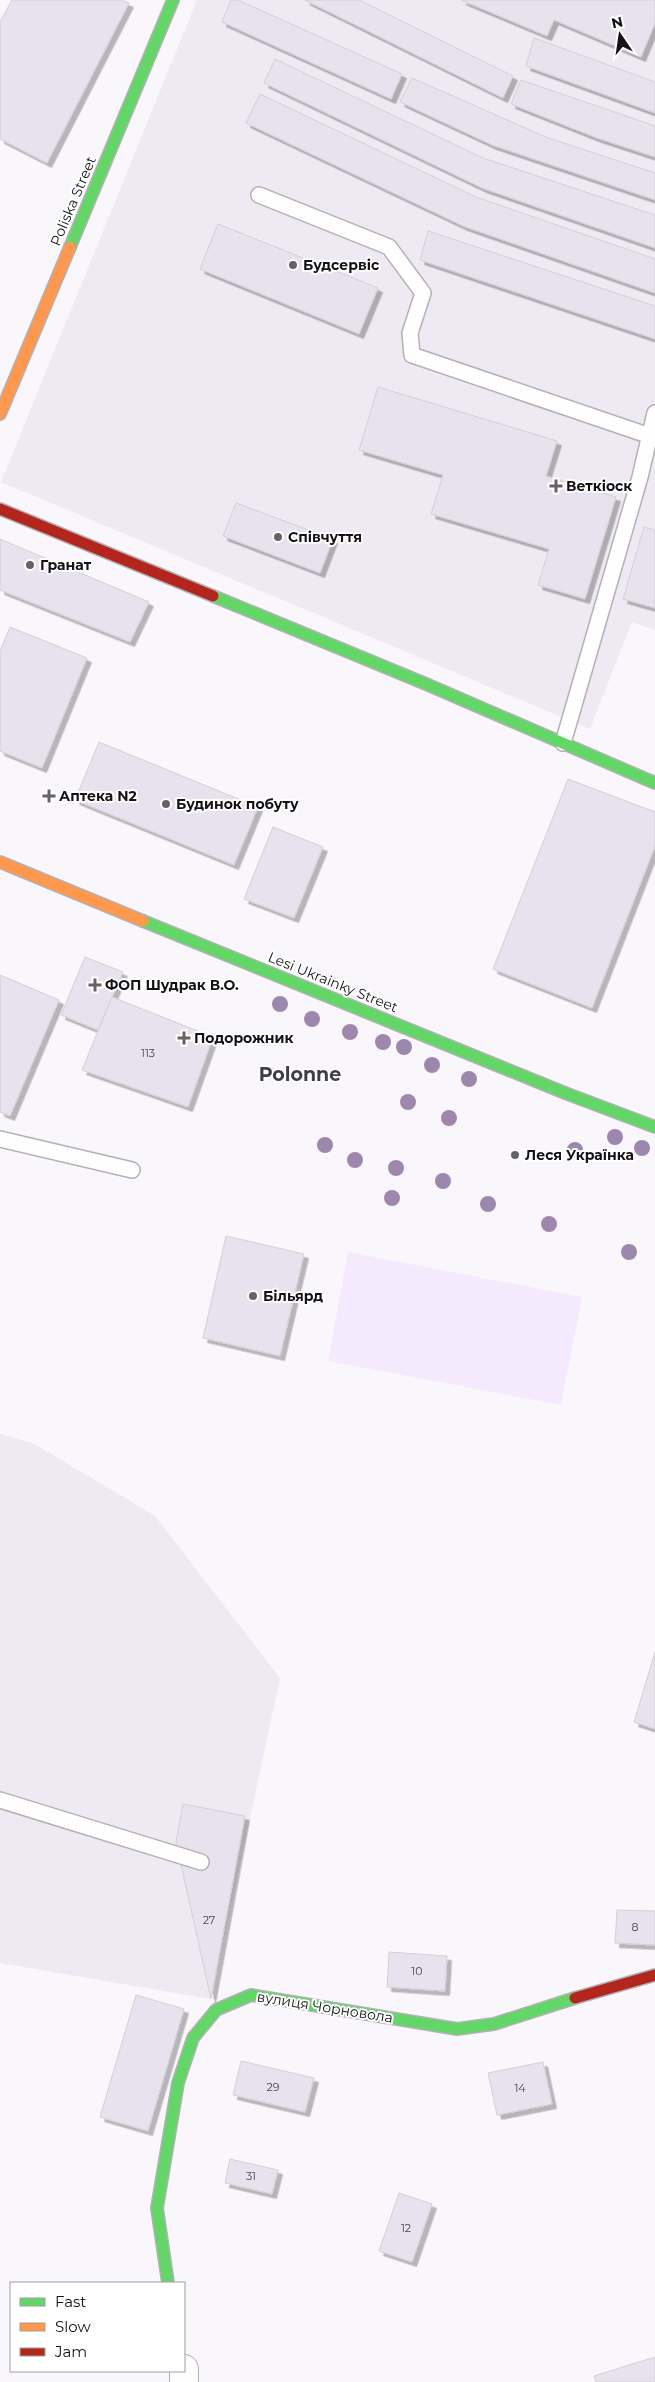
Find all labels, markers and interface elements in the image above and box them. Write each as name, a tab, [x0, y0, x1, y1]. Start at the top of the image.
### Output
north arrow	[595, 10, 645, 60]
text: N	[610, 12, 625, 32]
street label: Poliska Street	[46, 153, 100, 248]
place label: Будсервіс	[303, 256, 380, 274]
marker: Будсервіс	[287, 259, 299, 271]
place label: Веткіоск	[566, 477, 632, 495]
marker: Веткіоск	[550, 480, 562, 492]
place label: Співчуття	[288, 528, 362, 546]
marker: Співчуття	[272, 531, 284, 543]
place label: Гранат	[40, 556, 92, 574]
marker: Гранат	[24, 559, 36, 571]
place label: Аптека N2	[59, 787, 137, 805]
marker: Аптека N2	[43, 790, 55, 802]
place label: Будинок побуту	[176, 795, 299, 813]
marker: Будинок побуту	[160, 798, 172, 810]
street label: Lesi Ukrainky Street	[265, 948, 401, 1016]
place label: ФОП Шудрак В.О.	[105, 976, 239, 994]
marker: ФОП Шудрак В.О.	[89, 979, 101, 991]
place label: Подорожник	[194, 1029, 293, 1047]
marker: Подорожник	[178, 1032, 190, 1044]
house number: 113	[141, 1046, 155, 1060]
district label: Polonne	[259, 1063, 341, 1086]
place label: Леся Українка	[525, 1146, 634, 1164]
marker: Леся Українка	[509, 1149, 521, 1161]
place label: Більярд	[263, 1287, 323, 1305]
marker: Більярд	[247, 1290, 259, 1302]
house number: 27	[203, 1913, 215, 1927]
house number: 8	[631, 1920, 639, 1934]
house number: 10	[411, 1964, 423, 1978]
street label: вулиця Чорновола	[256, 1987, 394, 2027]
house number: 29	[267, 2080, 280, 2094]
house number: 14	[514, 2081, 526, 2095]
house number: 31	[246, 2169, 256, 2183]
house number: 12	[401, 2221, 411, 2235]
legend	[10, 2282, 185, 2372]
text: Fast	[55, 2292, 86, 2311]
text: Slow	[55, 2317, 91, 2336]
text: Jam	[54, 2342, 87, 2361]

